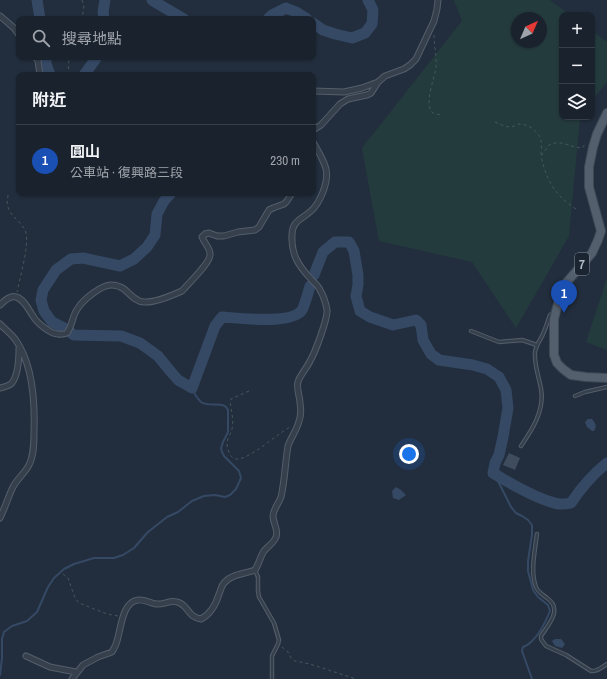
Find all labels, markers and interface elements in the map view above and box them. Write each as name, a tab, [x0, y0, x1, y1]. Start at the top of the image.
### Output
north arrow	[511, 12, 547, 48]
map controls	[559, 12, 595, 120]
button: +	[559, 12, 595, 48]
search box	[16, 16, 316, 60]
icon: search	[30, 27, 52, 49]
text: 搜尋地點	[62, 28, 122, 49]
button: −	[559, 48, 595, 84]
button: layers	[559, 84, 595, 120]
text: 附近	[32, 88, 66, 111]
text: 圓山	[70, 141, 100, 162]
text: 1	[42, 152, 48, 169]
text: 230 m	[270, 152, 300, 169]
text: 公車站 · 復興路三段	[70, 164, 183, 181]
road number: 7	[575, 253, 589, 275]
pin: 1	[551, 280, 577, 313]
your location	[399, 444, 419, 464]

